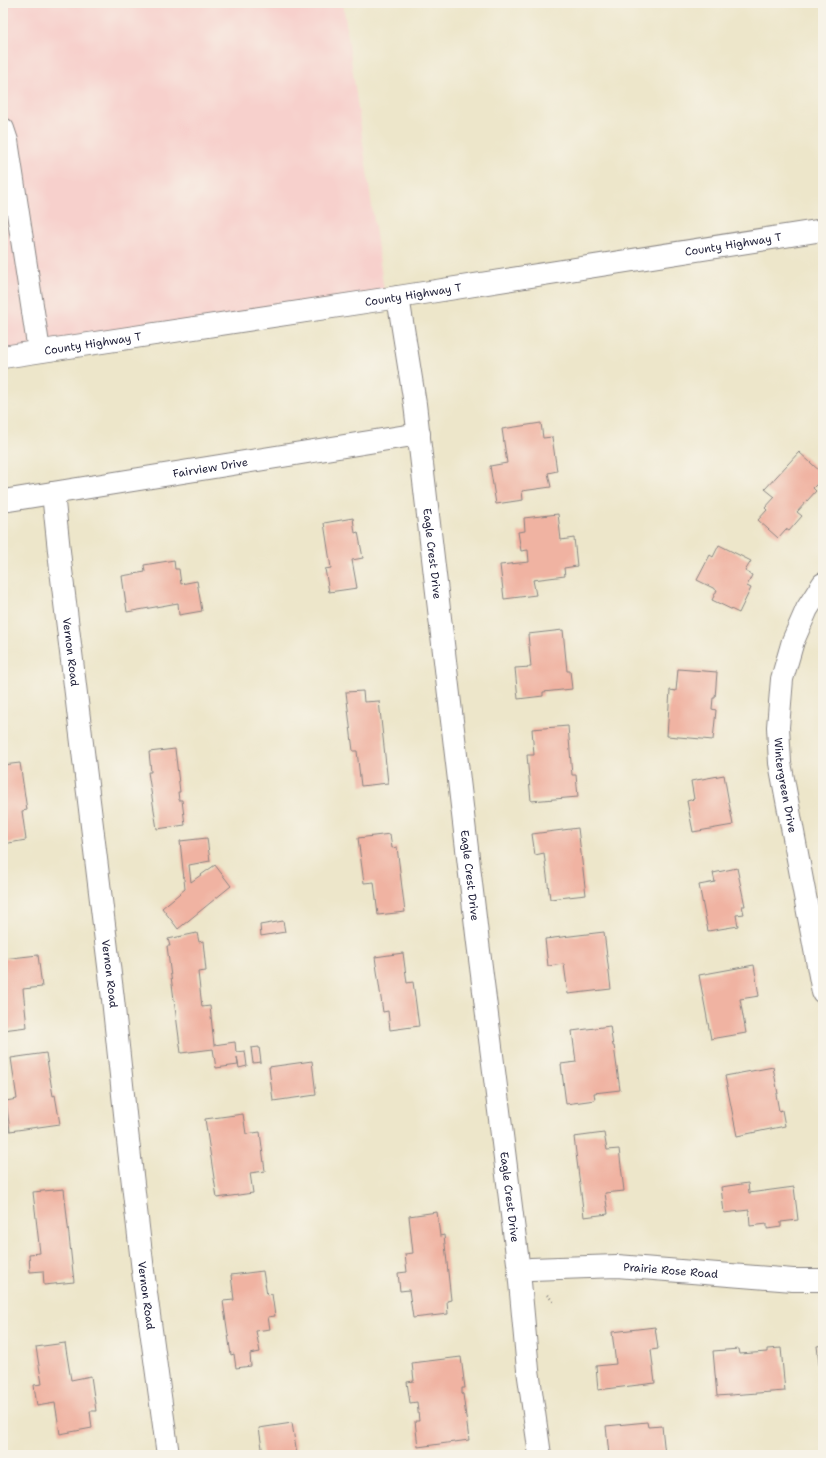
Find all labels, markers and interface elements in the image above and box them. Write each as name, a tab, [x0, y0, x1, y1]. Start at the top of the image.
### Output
street label: County Highway T	[684, 230, 783, 260]
street label: County Highway T	[364, 280, 463, 310]
street label: County Highway T	[43, 329, 143, 359]
street label: Fairview Drive	[172, 455, 249, 482]
street label: Eagle Crest Drive	[419, 508, 445, 600]
street label: Vernon Road	[59, 617, 82, 687]
street label: Wintergreen Drive	[771, 737, 800, 834]
street label: Eagle Crest Drive	[457, 829, 482, 922]
street label: Vernon Road	[98, 939, 121, 1009]
street label: Eagle Crest Drive	[496, 1151, 522, 1243]
street label: Prairie Rose Road	[623, 1260, 719, 1282]
street label: Vernon Road	[134, 1261, 158, 1331]

